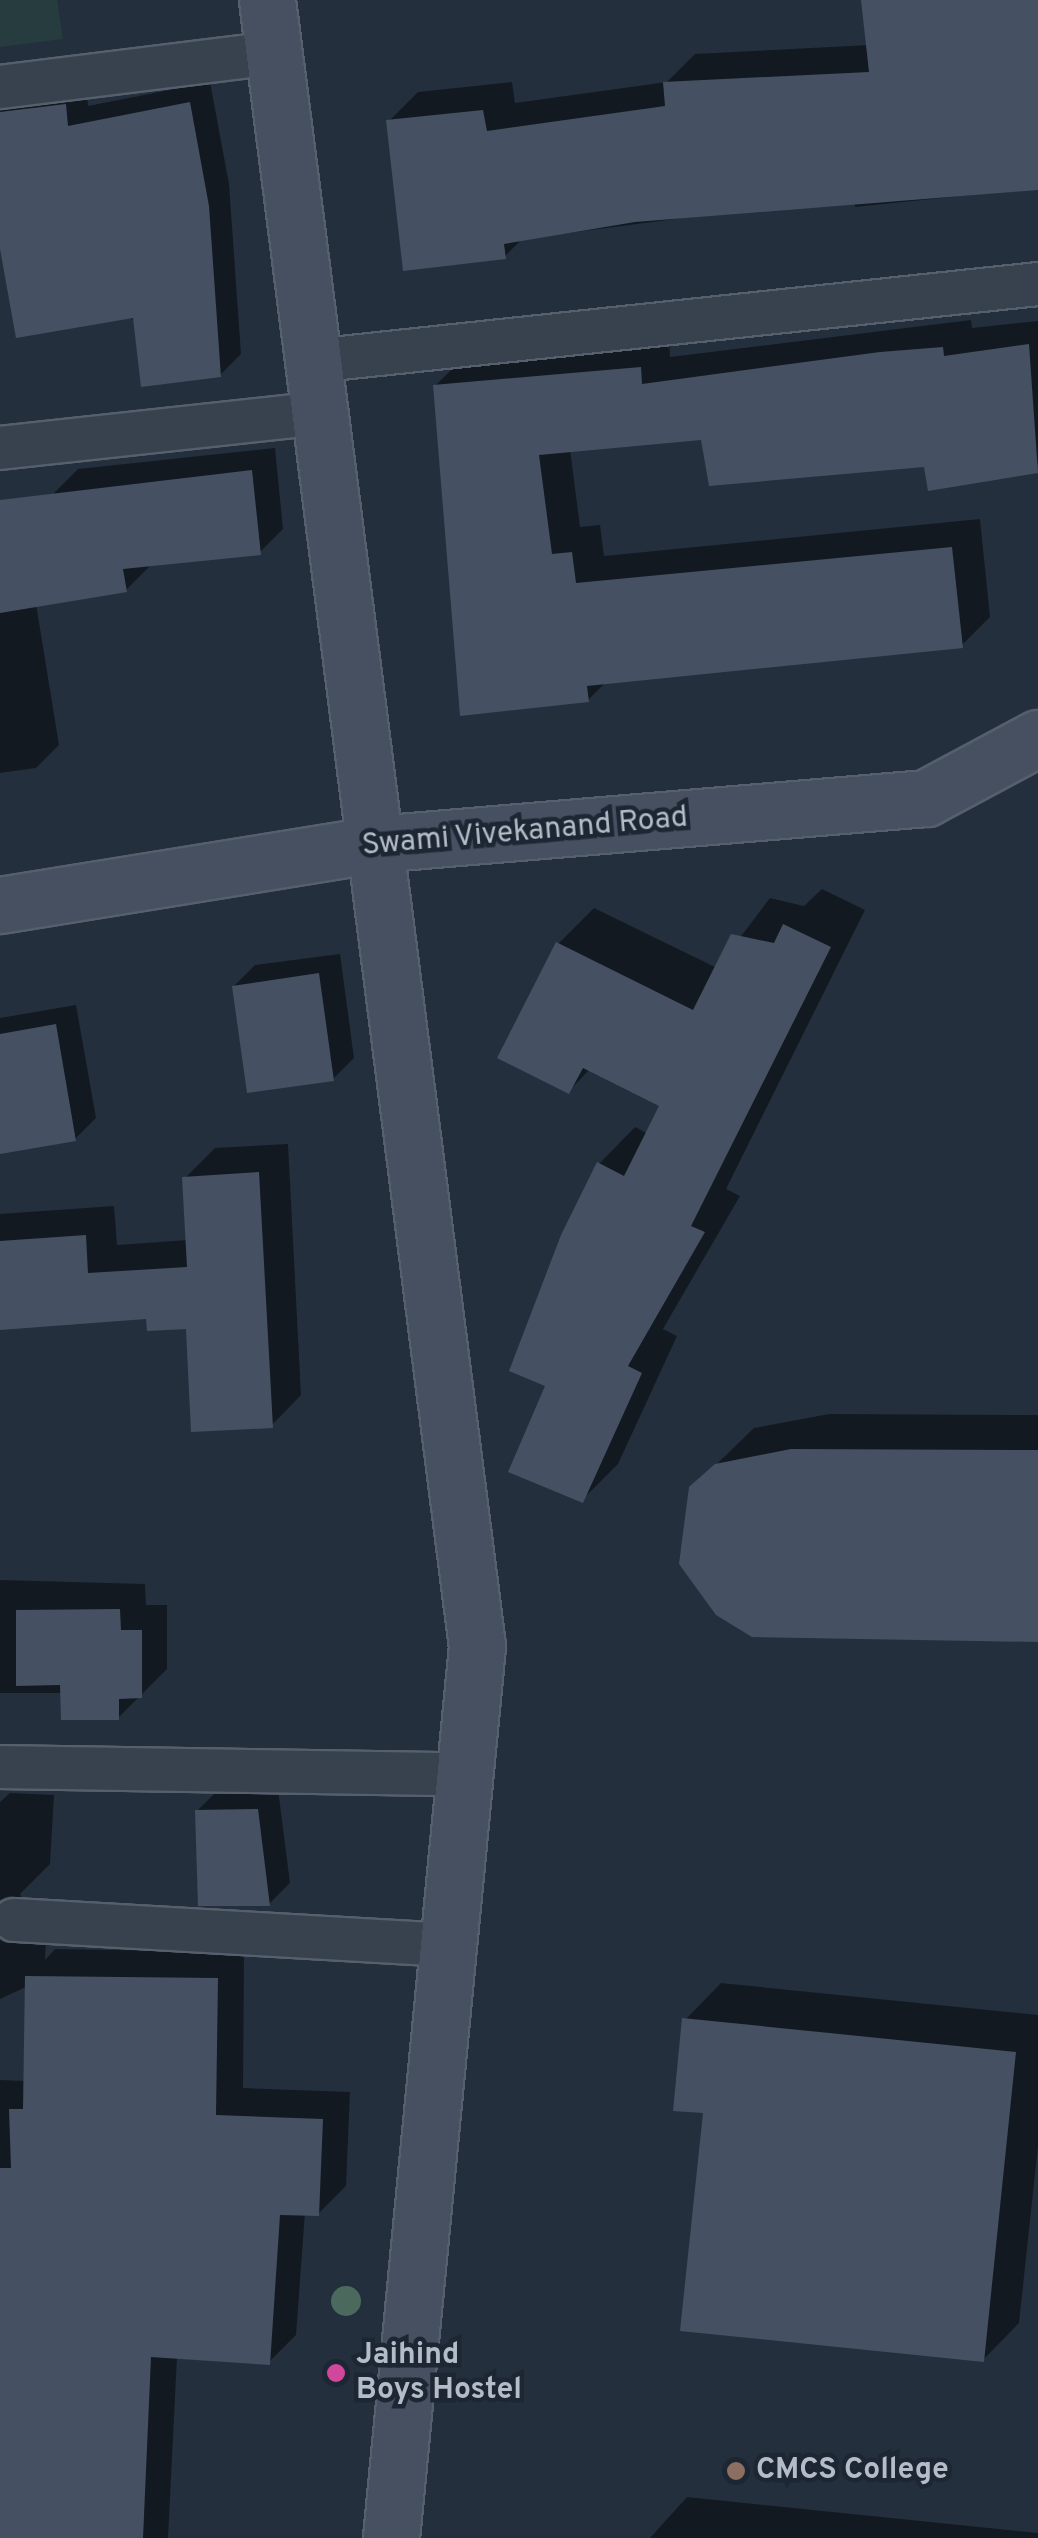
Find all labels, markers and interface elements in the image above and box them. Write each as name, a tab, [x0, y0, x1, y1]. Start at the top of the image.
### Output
street label: Swami Vivekanand Road	[360, 801, 690, 865]
place label: Jaihind Boys Hostel	[356, 2338, 522, 2408]
marker: Jaihind Boys Hostel	[325, 2362, 347, 2384]
place label: CMCS College	[756, 2453, 949, 2489]
marker: CMCS College	[725, 2460, 747, 2482]

